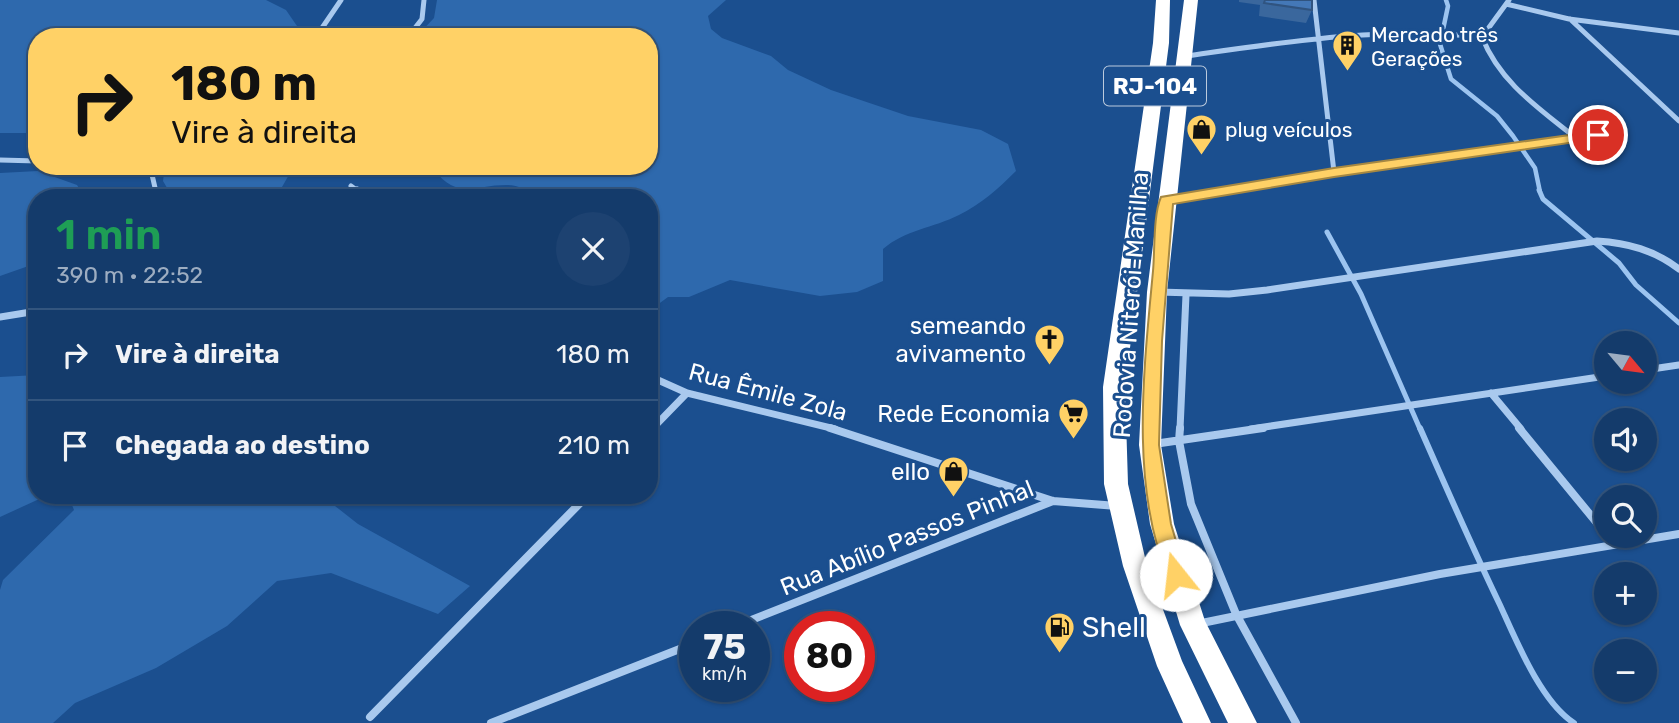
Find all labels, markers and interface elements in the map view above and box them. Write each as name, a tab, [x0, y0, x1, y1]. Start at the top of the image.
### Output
place label: Mercado três Gerações	[1371, 22, 1498, 71]
building icon: Mercado três Gerações	[1331, 29, 1365, 73]
text: 180 m	[171, 54, 317, 112]
icon: right	[56, 56, 147, 147]
road number: RJ-104	[1104, 66, 1206, 106]
pin	[1568, 105, 1628, 165]
shop icon: plug veículos	[1185, 112, 1219, 156]
text: Vire à direita	[171, 113, 357, 151]
icon: arrive	[1579, 116, 1617, 154]
place label: plug veículos	[1225, 117, 1353, 142]
street label: Rodovia Niterói-Manilha	[1108, 171, 1154, 439]
text: 1 min	[56, 210, 162, 260]
button: close	[556, 212, 630, 286]
text: 390 m · 22:52	[56, 261, 203, 289]
place label: semeando avivamento	[896, 312, 1026, 368]
church icon: semeando avivamento	[1032, 323, 1066, 367]
north arrow	[1594, 331, 1657, 394]
map controls	[1594, 331, 1657, 702]
icon: right	[56, 336, 94, 374]
text: Vire à direita	[115, 339, 280, 370]
text: 180 m	[556, 339, 630, 370]
street label: Rua Êmile Zola	[686, 357, 850, 427]
supermarket icon: Rede Economia	[1056, 397, 1090, 441]
place label: Rede Economia	[877, 400, 1050, 428]
button: sound	[1594, 408, 1657, 471]
icon: arrive	[56, 427, 94, 465]
text: Chegada ao destino	[115, 430, 370, 461]
text: 210 m	[558, 430, 630, 461]
shop icon: ello	[936, 455, 970, 499]
place label: ello	[891, 458, 930, 486]
street label: Rua Abílio Passos Pinhal	[776, 474, 1038, 602]
button: search	[1594, 485, 1657, 548]
position arrow	[1139, 538, 1213, 612]
button: +	[1594, 562, 1657, 625]
fuel station icon: Shell	[1042, 610, 1076, 654]
speed limit sign: 80	[784, 611, 875, 702]
place label: Shell	[1082, 611, 1146, 644]
text: 75	[703, 626, 746, 668]
button: −	[1594, 639, 1657, 702]
text: km/h	[702, 663, 747, 685]

